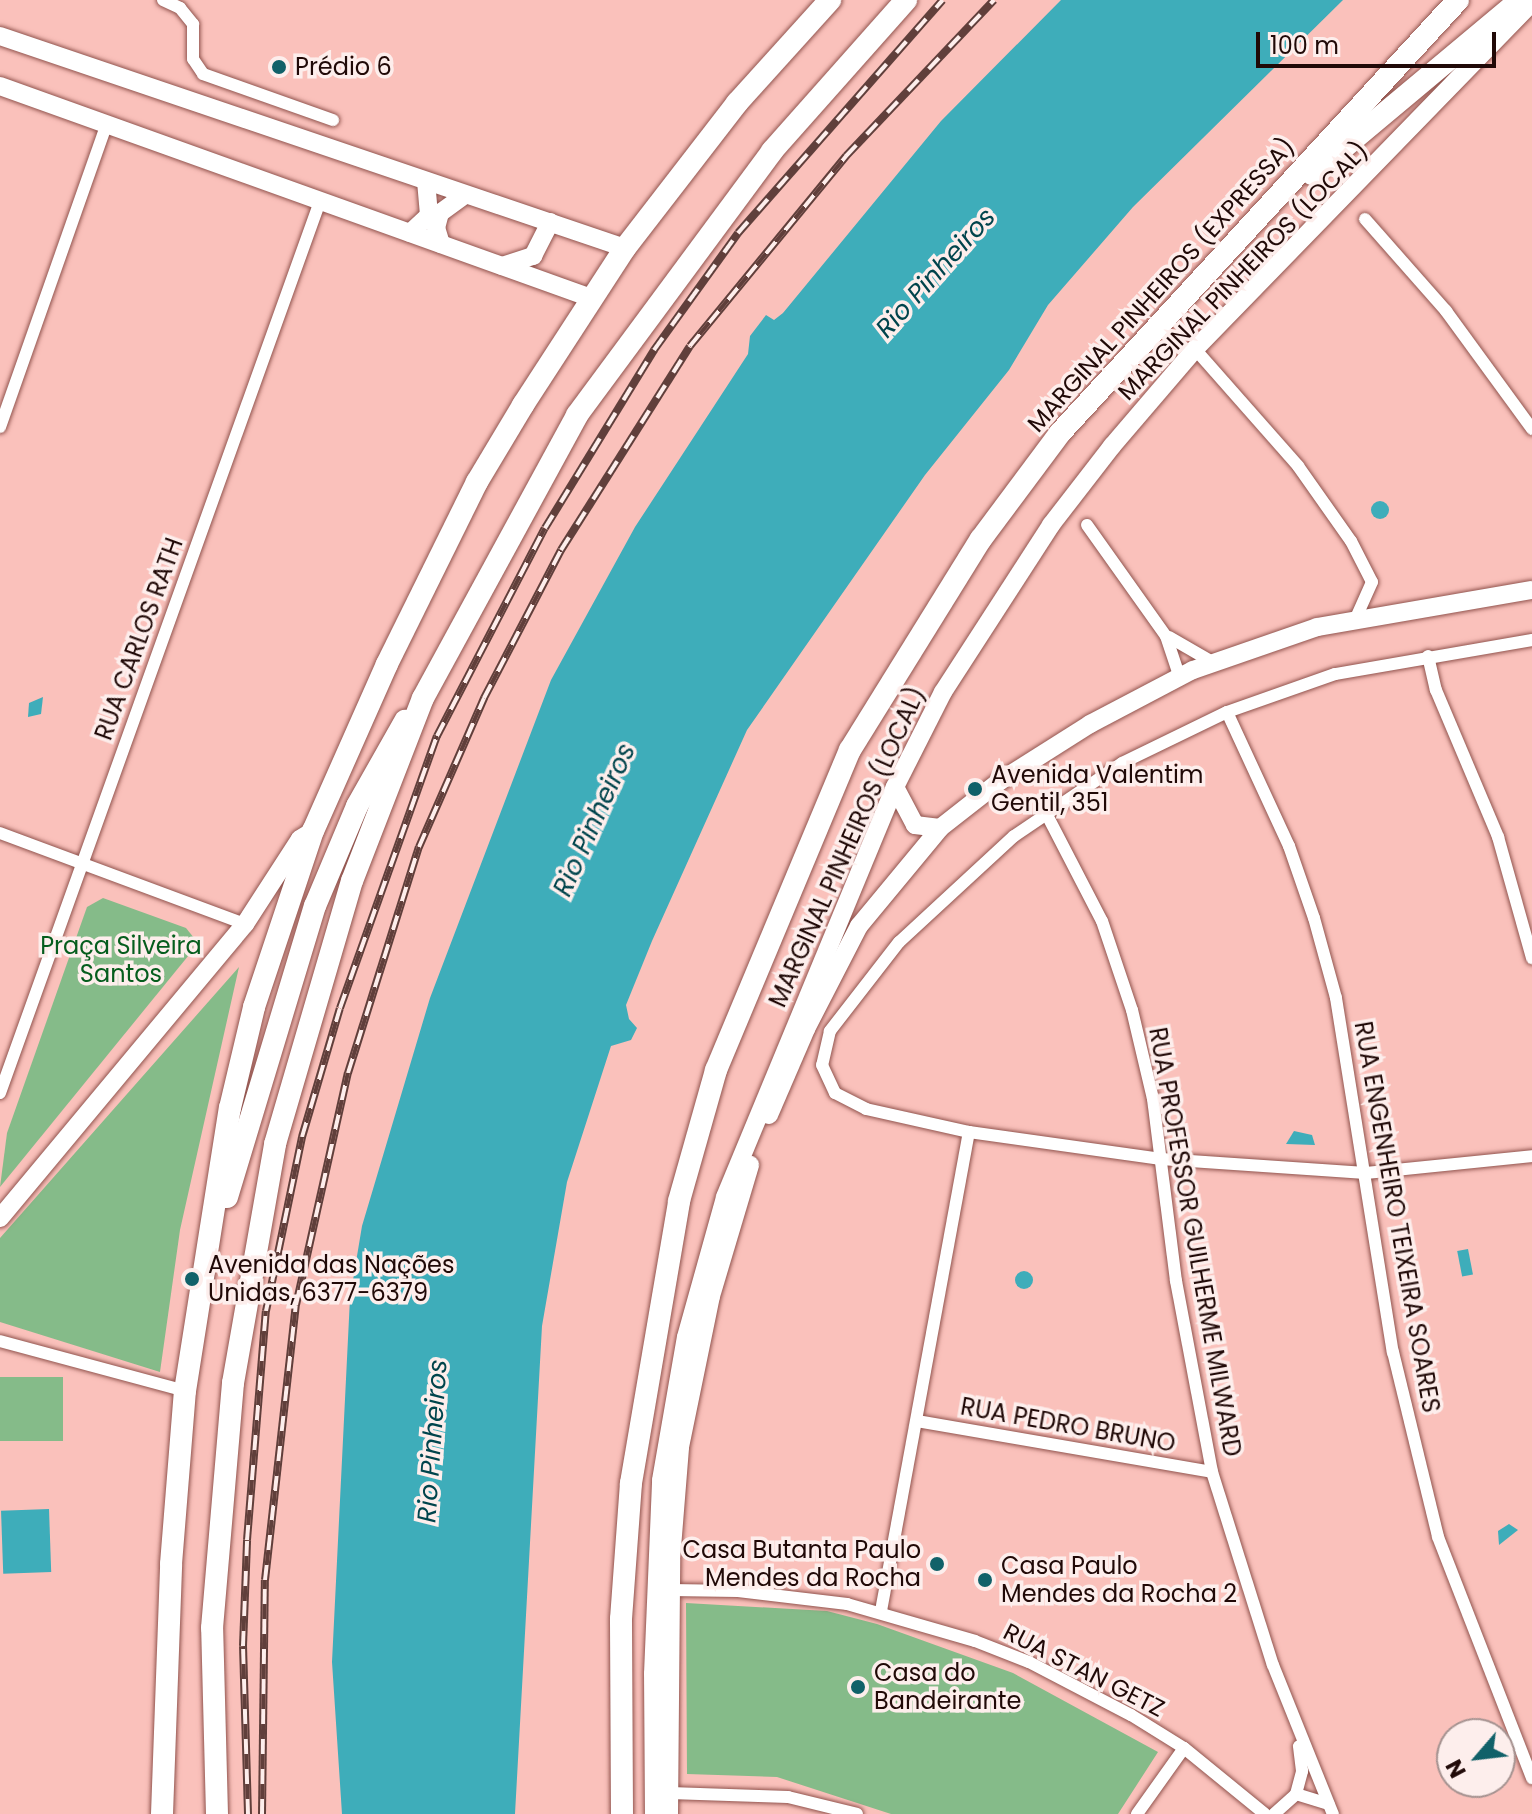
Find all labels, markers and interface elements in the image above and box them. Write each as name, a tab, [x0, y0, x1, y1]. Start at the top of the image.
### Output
scale bar	[1260, 16, 1500, 66]
text: 100 m	[1270, 29, 1339, 62]
place label: Prédio 6	[295, 53, 392, 81]
marker: Prédio 6	[270, 58, 288, 76]
street label: MARGINAL PINHEIROS (EXPRESSA)	[1021, 132, 1301, 438]
street label: MARGINAL PINHEIROS (LOCAL)	[1112, 136, 1374, 406]
water label: Rio Pinheiros	[870, 202, 1002, 344]
street label: RUA CARLOS RATH	[89, 534, 189, 744]
street label: MARGINAL PINHEIROS (LOCAL)	[763, 682, 931, 1012]
water label: Rio Pinheiros	[547, 739, 643, 901]
place label: Avenida Valentim Gentil, 351	[991, 761, 1204, 817]
marker: Avenida Valentim Gentil, 351	[966, 780, 984, 798]
park label: Praça Silveira Santos	[40, 932, 202, 988]
street label: RUA ENGENHEIRO TEIXEIRA SOARES	[1348, 1019, 1446, 1415]
street label: RUA PROFESSOR GUILHERME MILWARD	[1143, 1025, 1247, 1459]
place label: Avenida das Nações Unidas, 6377-6379	[208, 1251, 454, 1307]
marker: Avenida das Nações Unidas, 6377-6379	[183, 1270, 201, 1288]
water label: Rio Pinheiros	[412, 1358, 454, 1524]
street label: RUA PEDRO BRUNO	[958, 1392, 1178, 1458]
place label: Casa Butanta Paulo Mendes da Rocha	[683, 1536, 921, 1592]
place label: Casa Paulo Mendes da Rocha 2	[1001, 1552, 1237, 1608]
marker: Casa Butanta Paulo Mendes da Rocha	[928, 1555, 946, 1573]
marker: Casa Paulo Mendes da Rocha 2	[976, 1571, 994, 1589]
street label: RUA STAN GETZ	[999, 1617, 1169, 1723]
place label: Casa do Bandeirante	[874, 1659, 1021, 1715]
marker: Casa do Bandeirante	[849, 1678, 867, 1696]
north arrow	[1436, 1718, 1516, 1798]
text: N	[1439, 1754, 1474, 1783]

